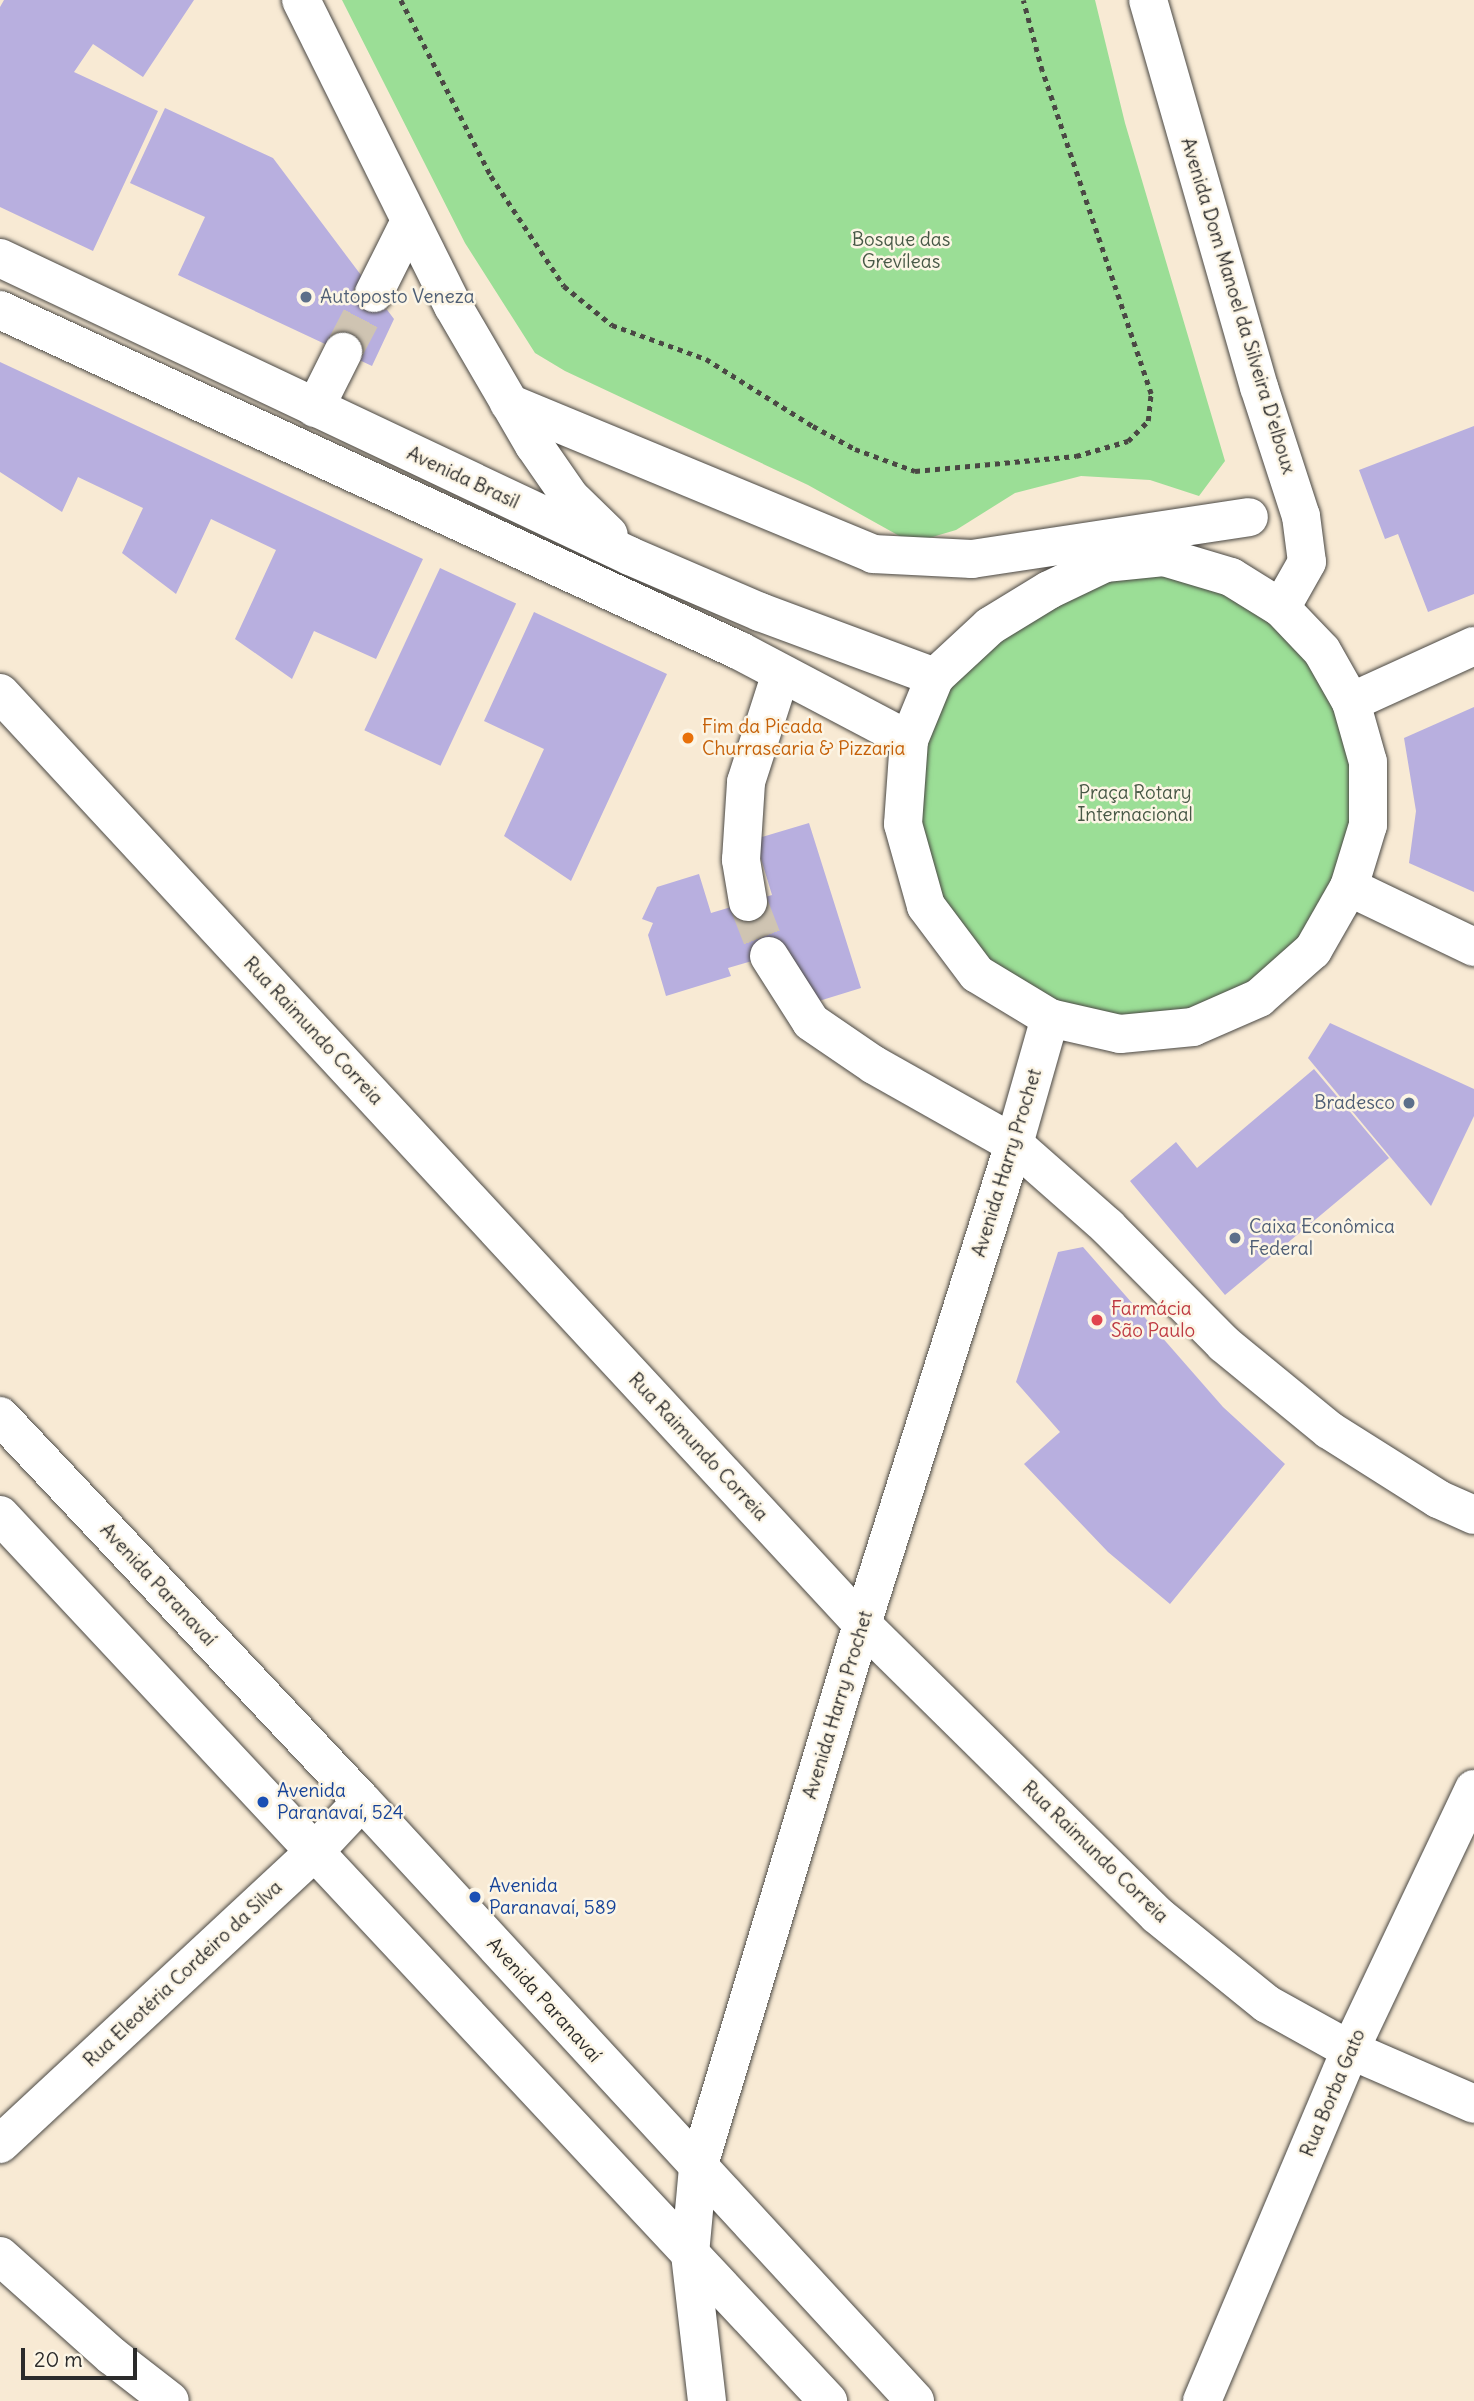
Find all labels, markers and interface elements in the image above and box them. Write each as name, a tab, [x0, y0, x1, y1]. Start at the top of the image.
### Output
street label: Avenida Dom Manoel da Silveira D'elboux	[1176, 135, 1300, 477]
park label: Bosque das Grevíleas	[852, 229, 950, 273]
place label: Autoposto Veneza	[320, 286, 475, 308]
marker: Autoposto Veneza	[298, 289, 314, 305]
street label: Avenida Brasil	[403, 442, 523, 514]
place label: Fim da Picada Churrascaria & Pizzaria	[702, 716, 905, 760]
marker: Fim da Picada Churrascaria & Pizzaria	[680, 730, 696, 746]
park label: Praça Rotary Internacional	[1077, 782, 1193, 826]
street label: Rua Raimundo Correia	[239, 952, 387, 1110]
street label: Avenida Harry Prochet	[968, 1066, 1046, 1260]
place label: Bradesco	[1314, 1092, 1395, 1114]
marker: Bradesco	[1401, 1095, 1417, 1111]
place label: Caixa Econômica Federal	[1249, 1216, 1395, 1260]
marker: Caixa Econômica Federal	[1227, 1230, 1243, 1246]
place label: Farmácia São Paulo	[1111, 1298, 1195, 1342]
marker: Farmácia São Paulo	[1089, 1312, 1105, 1328]
street label: Rua Raimundo Correia	[624, 1368, 772, 1526]
street label: Avenida Paranavaí	[95, 1519, 221, 1651]
street label: Avenida Harry Prochet	[799, 1608, 877, 1802]
street label: Rua Raimundo Correia	[1017, 1777, 1173, 1927]
place label: Avenida Paranavaí, 524	[277, 1780, 404, 1824]
marker: Avenida Paranavaí, 524	[255, 1794, 271, 1810]
place label: Avenida Paranavaí, 589	[489, 1875, 617, 1919]
street label: Rua Eleotéria Cordeiro da Silva	[79, 1876, 287, 2072]
marker: Avenida Paranavaí, 589	[467, 1889, 483, 1905]
street label: Avenida Paranavaí	[482, 1933, 606, 2067]
street label: Rua Borba Gato	[1296, 2026, 1370, 2160]
scale bar	[24, 2334, 140, 2378]
text: 20 m	[34, 2346, 83, 2373]

